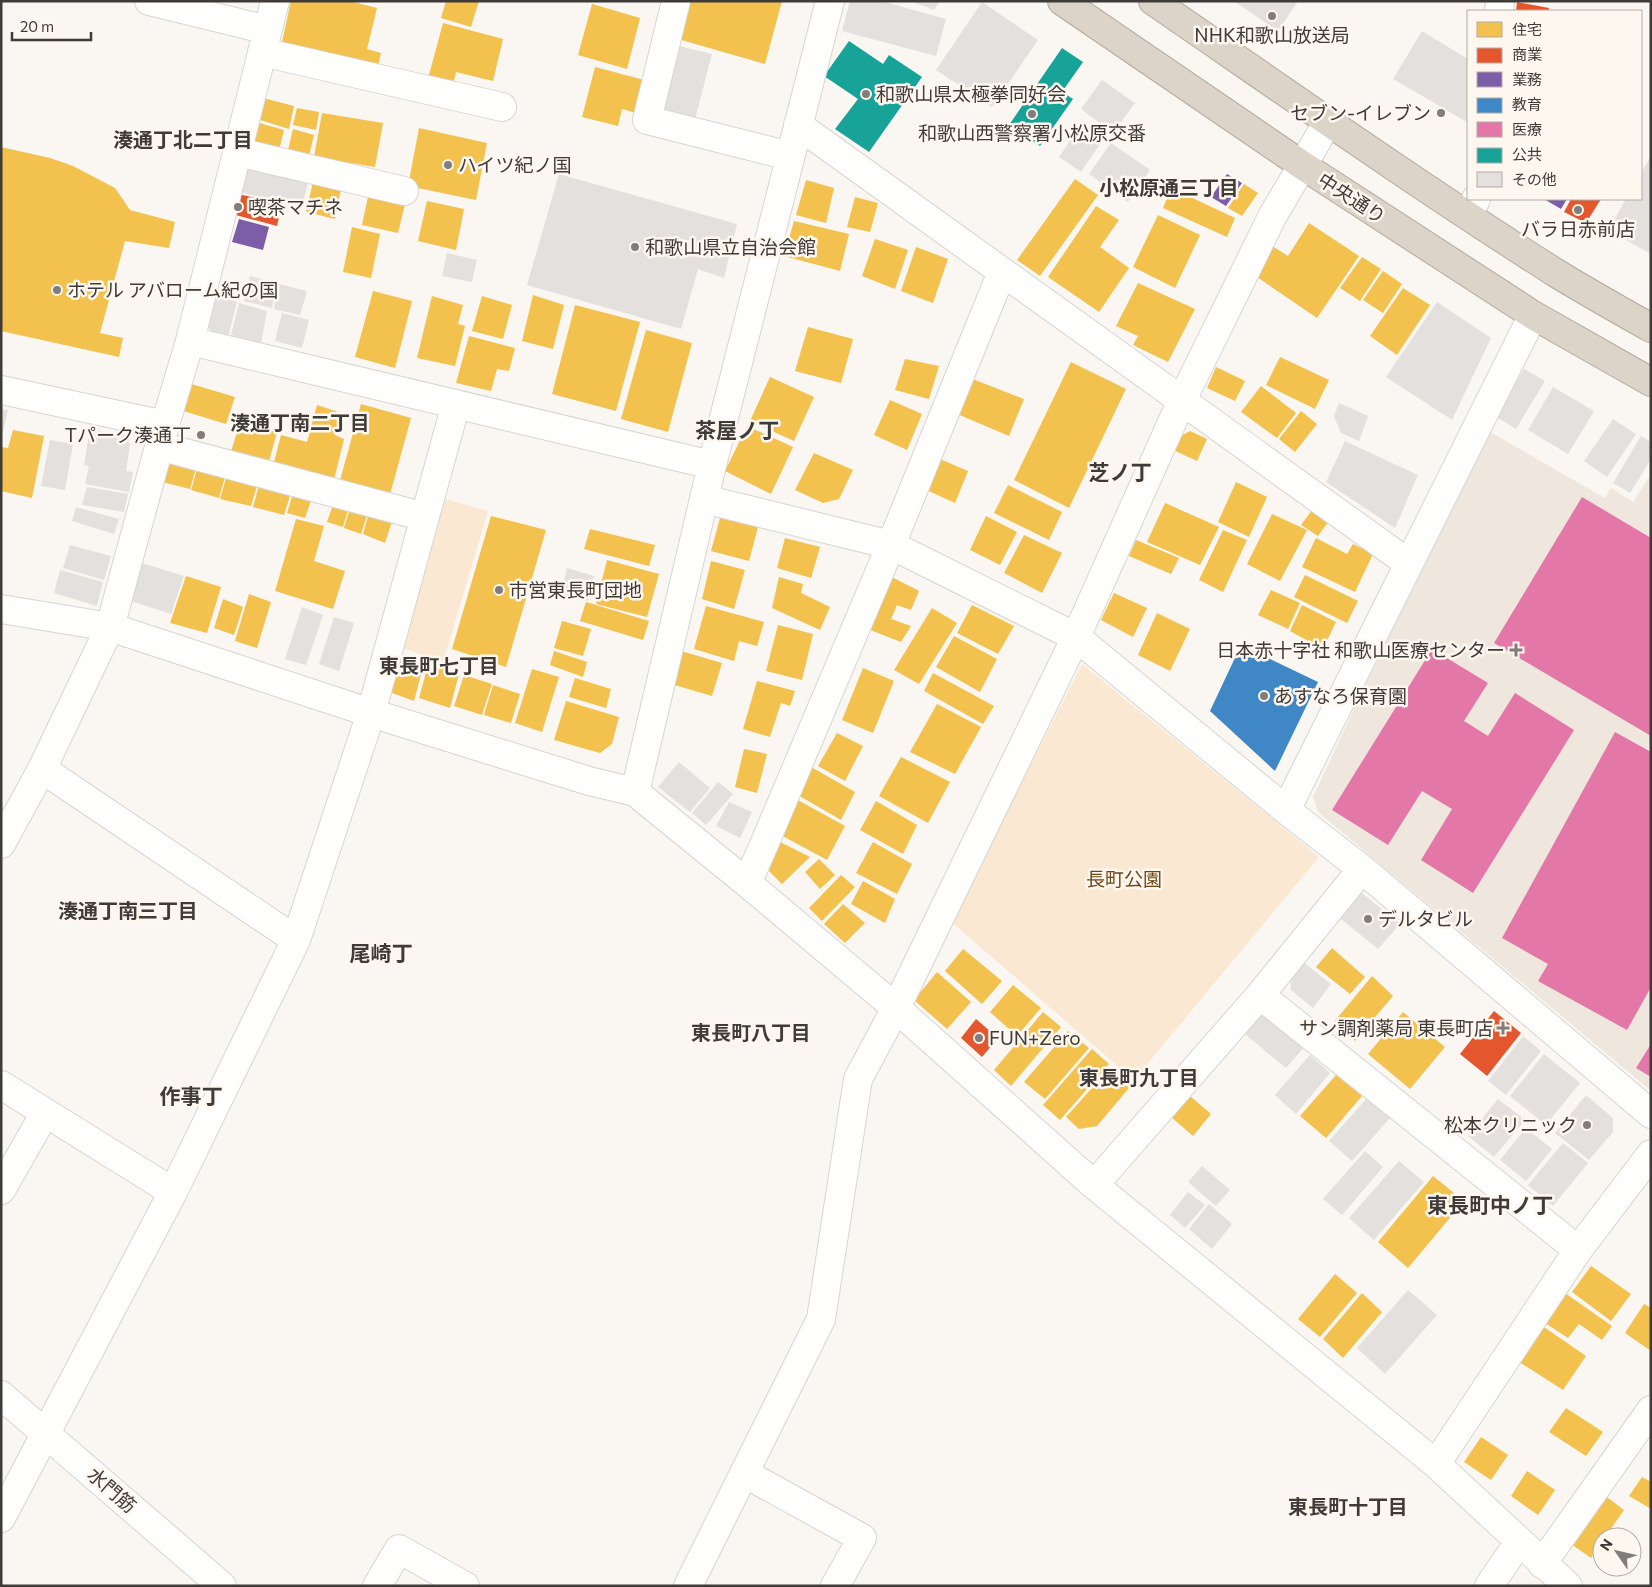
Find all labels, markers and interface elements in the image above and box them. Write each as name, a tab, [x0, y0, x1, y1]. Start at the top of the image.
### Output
scale bar	[12, 10, 91, 42]
marker: NHK和歌山放送局	[1266, 10, 1278, 22]
legend	[1467, 10, 1642, 200]
text: 20 m	[20, 17, 54, 35]
text: 住宅	[1512, 20, 1542, 38]
place label: NHK和歌山放送局	[1194, 23, 1350, 46]
text: 商業	[1512, 45, 1542, 63]
text: 業務	[1512, 70, 1542, 88]
place label: 和歌山県太極拳同好会	[876, 82, 1066, 105]
marker: 和歌山県太極拳同好会	[860, 88, 872, 100]
text: 教育	[1512, 95, 1542, 113]
place label: セブン-イレブン	[1290, 101, 1431, 124]
marker: セブン-イレブン	[1435, 107, 1447, 119]
marker: 和歌山西警察署小松原交番	[1026, 108, 1038, 120]
text: 医療	[1512, 120, 1542, 138]
place label: 和歌山西警察署小松原交番	[918, 121, 1146, 144]
district label: 湊通丁北二丁目	[113, 127, 253, 151]
text: 公共	[1512, 145, 1542, 163]
place label: ハイツ紀ノ国	[458, 153, 572, 176]
marker: ハイツ紀ノ国	[442, 159, 454, 171]
street label: 中央通り	[1314, 167, 1390, 228]
text: その他	[1512, 170, 1557, 188]
district label: 小松原通三丁目	[1099, 175, 1239, 199]
place label: 喫茶マチネ	[248, 195, 343, 218]
marker: 喫茶マチネ	[232, 201, 244, 213]
marker: バラ日赤前店	[1572, 204, 1584, 216]
place label: バラ日赤前店	[1521, 217, 1635, 240]
place label: 和歌山県立自治会館	[645, 235, 816, 258]
marker: 和歌山県立自治会館	[629, 241, 641, 253]
place label: ホテル アバローム紀の国	[67, 278, 278, 301]
marker: ホテル アバローム紀の国	[51, 284, 63, 296]
district label: 湊通丁南二丁目	[230, 410, 370, 434]
district label: 茶屋ノ丁	[695, 417, 779, 442]
place label: Tパーク湊通丁	[65, 423, 191, 446]
marker: Tパーク湊通丁	[195, 429, 207, 441]
district label: 芝ノ丁	[1089, 459, 1152, 484]
place label: 市営東長町団地	[509, 578, 642, 601]
marker: 市営東長町団地	[493, 584, 505, 596]
place label: 日本赤十字社 和歌山医療センター	[1216, 638, 1505, 661]
marker: 日本赤十字社 和歌山医療センター	[1509, 643, 1523, 657]
district label: 東長町七丁目	[379, 653, 499, 677]
place label: あすなろ保育園	[1274, 684, 1407, 707]
marker: あすなろ保育園	[1258, 690, 1270, 702]
park label: 長町公園	[1086, 867, 1162, 890]
district label: 湊通丁南三丁目	[58, 898, 198, 922]
place label: デルタビル	[1378, 907, 1473, 930]
marker: デルタビル	[1362, 913, 1374, 925]
district label: 尾崎丁	[350, 940, 413, 965]
place label: サン調剤薬局 東長町店	[1299, 1016, 1493, 1039]
district label: 東長町八丁目	[691, 1020, 811, 1044]
marker: サン調剤薬局 東長町店	[1497, 1022, 1509, 1034]
place label: FUN+Zero	[989, 1026, 1081, 1049]
marker: FUN+Zero	[973, 1032, 985, 1044]
district label: 東長町九丁目	[1079, 1065, 1199, 1089]
district label: 作事丁	[160, 1083, 223, 1108]
place label: 松本クリニック	[1444, 1113, 1577, 1136]
marker: 松本クリニック	[1581, 1119, 1593, 1131]
district label: 東長町中ノ丁	[1427, 1192, 1553, 1217]
street label: 水門筋	[83, 1462, 141, 1517]
district label: 東長町十丁目	[1288, 1494, 1408, 1518]
north arrow	[1592, 1527, 1642, 1577]
text: N	[1596, 1535, 1616, 1554]

